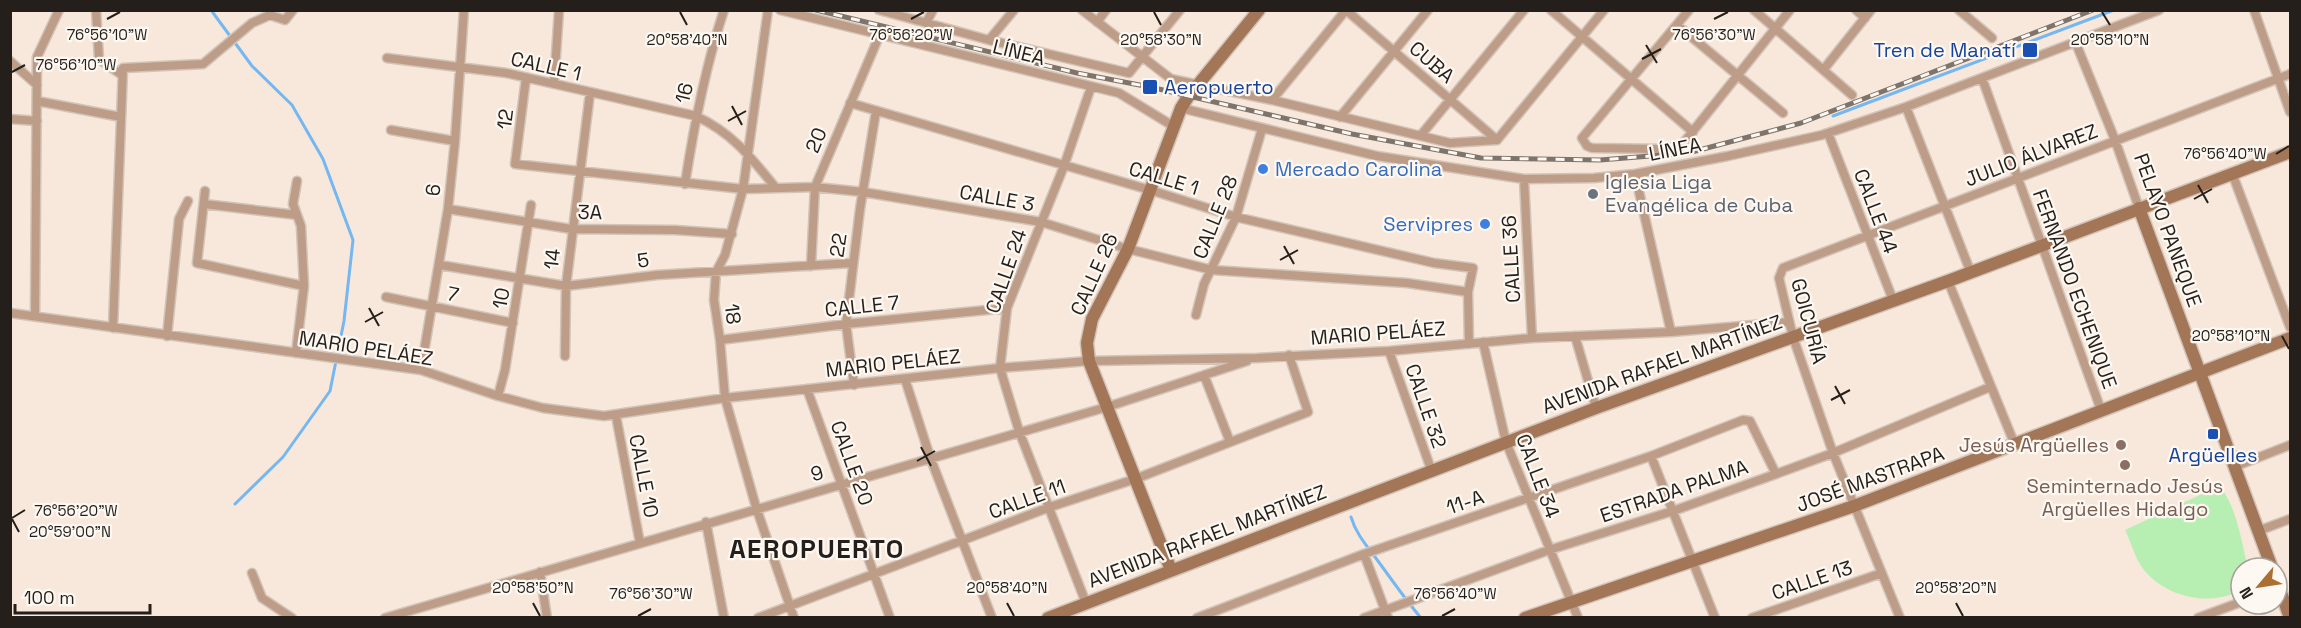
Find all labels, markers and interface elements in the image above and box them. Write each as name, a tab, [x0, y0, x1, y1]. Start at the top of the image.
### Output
text: 76°56'10"W	[67, 25, 147, 44]
text: 76°56'20"W	[869, 25, 953, 44]
text: 76°56'30"W	[1672, 25, 1756, 44]
text: 20°58'40"N	[646, 30, 728, 49]
text: 20°58'30"N	[1120, 30, 1202, 49]
text: 20°58'10"N	[2071, 30, 2149, 49]
street label: LÍNEA	[990, 33, 1048, 71]
street label: CUBA	[1404, 35, 1460, 89]
place label: Tren de Manatí	[1873, 37, 2016, 63]
marker: Tren de Manatí	[2021, 41, 2039, 59]
street label: CALLE 1	[508, 45, 584, 87]
text: 76°56'10"W	[36, 55, 116, 74]
place label: Aeropuerto	[1164, 74, 1274, 100]
marker: Aeropuerto	[1141, 78, 1159, 96]
street label: 16	[669, 80, 699, 106]
street label: 12	[491, 107, 519, 131]
street label: JULIO ÁLVAREZ	[1961, 118, 2101, 192]
street label: 20	[799, 123, 833, 157]
street label: LÍNEA	[1647, 131, 1704, 167]
text: 76°56'40"W	[2183, 144, 2267, 163]
street label: PELAYO PANEQUE	[2128, 150, 2208, 310]
street label: CALLE 1	[1126, 155, 1202, 201]
place label: Mercado Carolina	[1275, 156, 1442, 182]
marker: Mercado Carolina	[1256, 162, 1270, 176]
street label: CALLE 44	[1848, 165, 1904, 257]
place label: Iglesia Liga Evangélica de Cuba	[1605, 169, 1793, 218]
street label: CALLE 28	[1186, 171, 1244, 263]
street label: CALLE 3	[957, 179, 1037, 217]
street label: 6	[419, 183, 447, 197]
street label: FERNANDO ECHENIQUE	[2027, 186, 2123, 392]
marker: Iglesia Liga Evangélica de Cuba	[1586, 187, 1600, 201]
street label: 3A	[577, 199, 603, 225]
place label: Servipres	[1383, 211, 1473, 237]
street label: CALLE 36	[1496, 214, 1526, 304]
marker: Servipres	[1478, 217, 1492, 231]
street label: CALLE 24	[979, 225, 1033, 317]
street label: CALLE 26	[1064, 229, 1124, 319]
street label: 22	[823, 231, 853, 259]
street label: 5	[635, 246, 651, 274]
street label: 14	[538, 247, 566, 271]
street label: GOICURÍA	[1785, 275, 1833, 367]
street label: 7	[445, 280, 461, 308]
street label: 10	[486, 285, 516, 311]
street label: CALLE 7	[823, 289, 901, 323]
street label: 18	[719, 302, 747, 326]
street label: AVENIDA RAFAEL MARTÍNEZ	[1538, 308, 1786, 420]
street label: MARIO PELÁEZ	[1309, 315, 1447, 351]
street label: MARIO PELÁEZ	[297, 325, 435, 371]
text: 20°58'10"N	[2192, 326, 2270, 345]
street label: MARIO PELÁEZ	[824, 343, 962, 383]
street label: CALLE 32	[1399, 360, 1453, 452]
street label: CALLE 20	[825, 417, 879, 509]
marker: Argüelles	[2206, 427, 2220, 441]
street label: CALLE 34	[1510, 430, 1566, 522]
street label: CALLE 10	[623, 432, 665, 520]
place label: Jesús Argüelles	[1959, 432, 2109, 458]
marker: Jesús Argüelles	[2114, 438, 2128, 452]
street label: JOSÉ MASTRAPA	[1792, 440, 1948, 518]
place label: Argüelles	[2169, 442, 2257, 468]
street label: ESTRADA PALMA	[1597, 453, 1752, 528]
marker: Seminternado Jesús Argüelles Hidalgo	[2118, 458, 2132, 472]
street label: 9	[808, 459, 826, 487]
street label: CALLE 11	[985, 473, 1069, 525]
place label: Seminternado Jesús Argüelles Hidalgo	[2027, 473, 2223, 522]
street label: AVENIDA RAFAEL MARTÍNEZ	[1084, 478, 1330, 594]
street label: 11-A	[1443, 483, 1488, 521]
text: 76°56'20"W	[34, 501, 118, 520]
text: 20°59'00"N	[29, 522, 111, 541]
district label: AEROPUERTO	[729, 532, 905, 566]
street label: CALLE 13	[1768, 554, 1856, 606]
north arrow	[2229, 556, 2289, 616]
scale bar	[15, 577, 150, 615]
text: 20°58'50"N	[492, 578, 574, 597]
text: 20°58'40"N	[966, 578, 1048, 597]
text: 20°58'20"N	[1915, 578, 1997, 597]
text: N	[2235, 583, 2258, 603]
text: 76°56'30"W	[609, 584, 693, 603]
text: 76°56'40"W	[1413, 584, 1497, 603]
text: 100 m	[24, 586, 75, 609]

